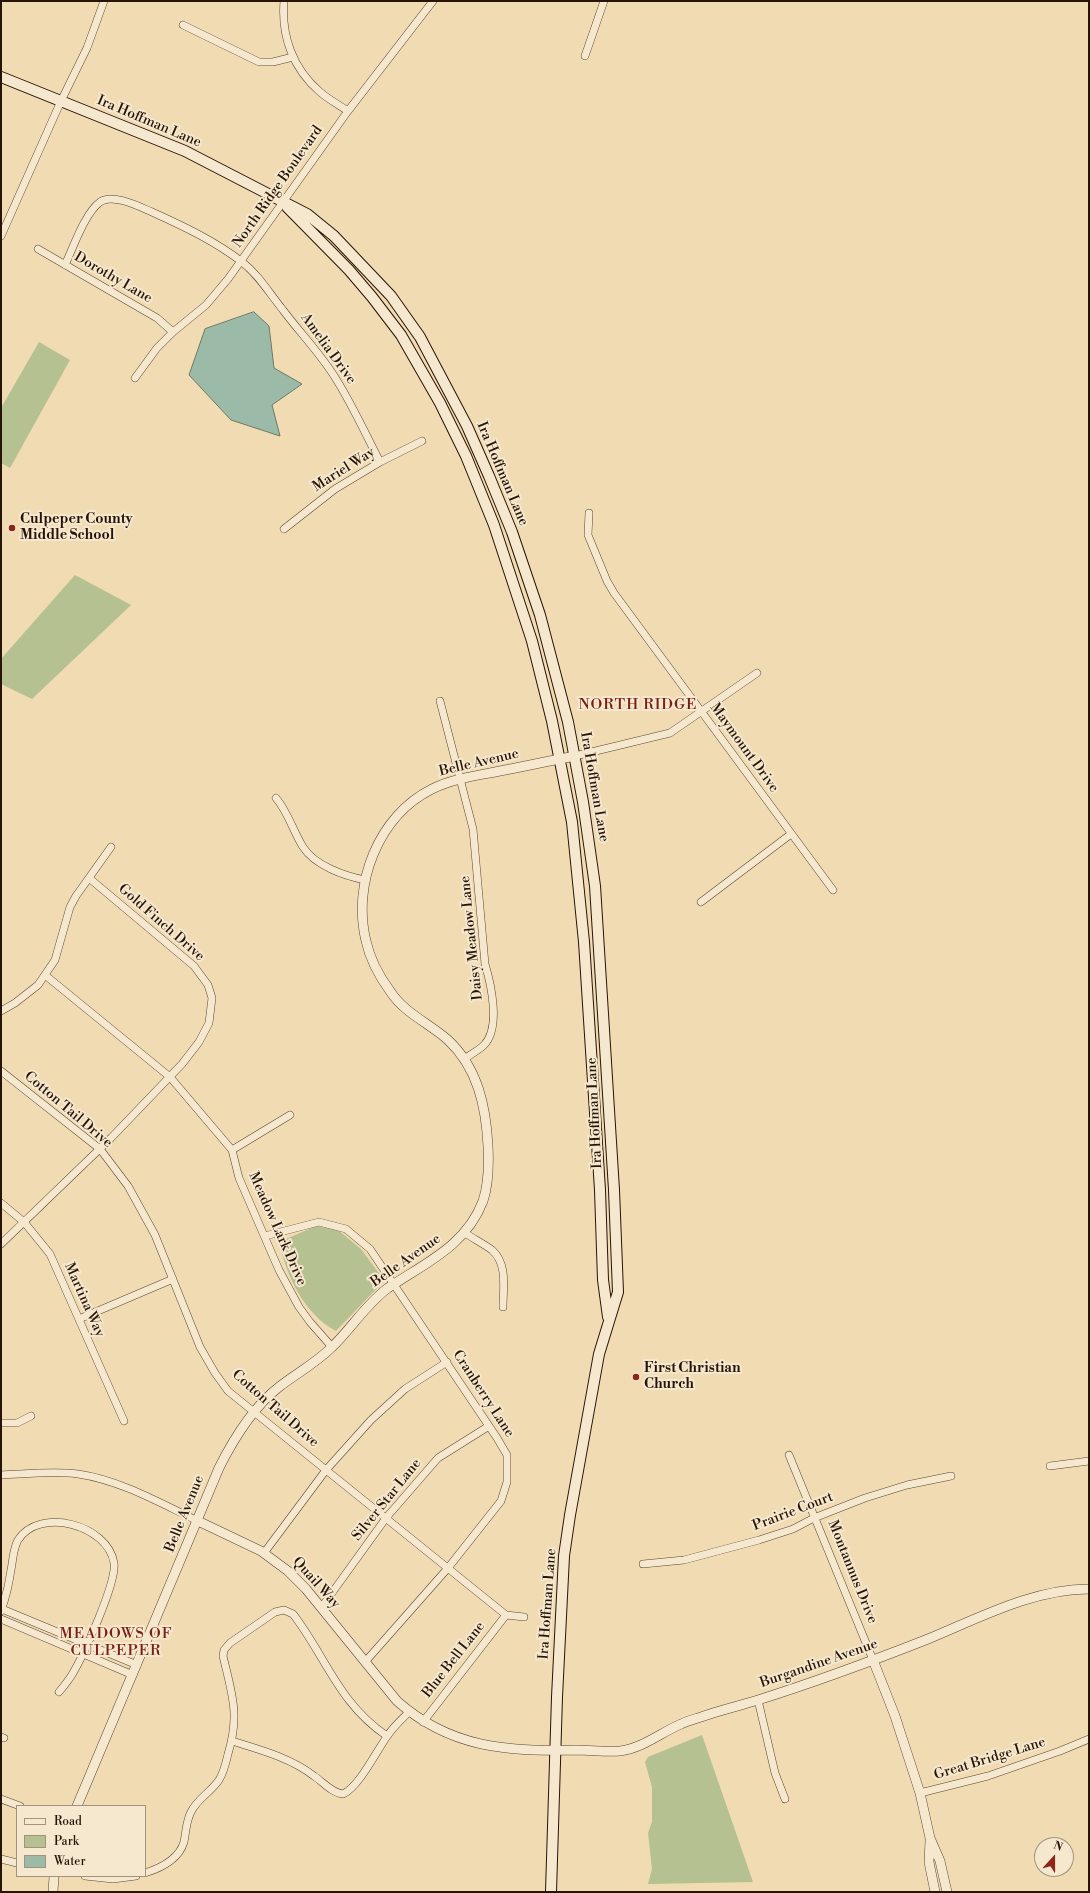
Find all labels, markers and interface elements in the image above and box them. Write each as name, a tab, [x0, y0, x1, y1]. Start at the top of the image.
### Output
street label: Ira Hoffman Lane	[94, 92, 204, 152]
street label: North Ridge Boulevard	[230, 123, 326, 251]
street label: Dorothy Lane	[71, 249, 155, 307]
street label: Amelia Drive	[297, 310, 359, 388]
street label: Ira Hoffman Lane	[472, 419, 532, 529]
street label: Mariel Way	[310, 444, 378, 496]
place label: Culpeper County Middle School	[20, 512, 133, 544]
marker: Culpeper County Middle School	[7, 523, 17, 533]
district label: NORTH RIDGE	[579, 696, 697, 714]
street label: Maymount Drive	[706, 700, 782, 796]
street label: Ira Hoffman Lane	[576, 731, 612, 843]
street label: Belle Avenue	[438, 746, 520, 780]
street label: Daisy Meadow Lane	[457, 875, 487, 1001]
street label: Gold Finch Drive	[114, 881, 208, 965]
street label: Ira Hoffman Lane	[584, 1057, 606, 1169]
street label: Cotton Tail Drive	[21, 1068, 115, 1152]
street label: Meadow Lark Drive	[244, 1170, 310, 1288]
street label: Belle Avenue	[368, 1231, 444, 1291]
street label: Martina Way	[60, 1260, 108, 1340]
street label: Cranberry Lane	[449, 1347, 517, 1441]
place label: First Christian Church	[644, 1361, 741, 1394]
street label: Cotton Tail Drive	[228, 1367, 322, 1451]
marker: First Christian Church	[631, 1372, 641, 1382]
street label: Silver Star Lane	[349, 1456, 425, 1544]
street label: Belle Avenue	[162, 1473, 208, 1555]
street label: Prairie Court	[750, 1489, 836, 1535]
street label: Montannus Drive	[824, 1518, 880, 1626]
street label: Ira Hoffman Lane	[536, 1548, 560, 1660]
street label: Quail Way	[289, 1554, 343, 1612]
street label: Blue Bell Lane	[419, 1619, 489, 1701]
district label: MEADOWS OF CULPEPER	[59, 1625, 173, 1660]
street label: Burgandine Avenue	[758, 1636, 880, 1692]
street label: Great Bridge Lane	[932, 1734, 1048, 1784]
legend	[16, 1805, 146, 1877]
text: Road	[54, 1814, 82, 1829]
text: Park	[54, 1834, 79, 1849]
north arrow	[1034, 1837, 1074, 1877]
text: N	[1051, 1839, 1065, 1855]
text: Water	[54, 1854, 86, 1869]

